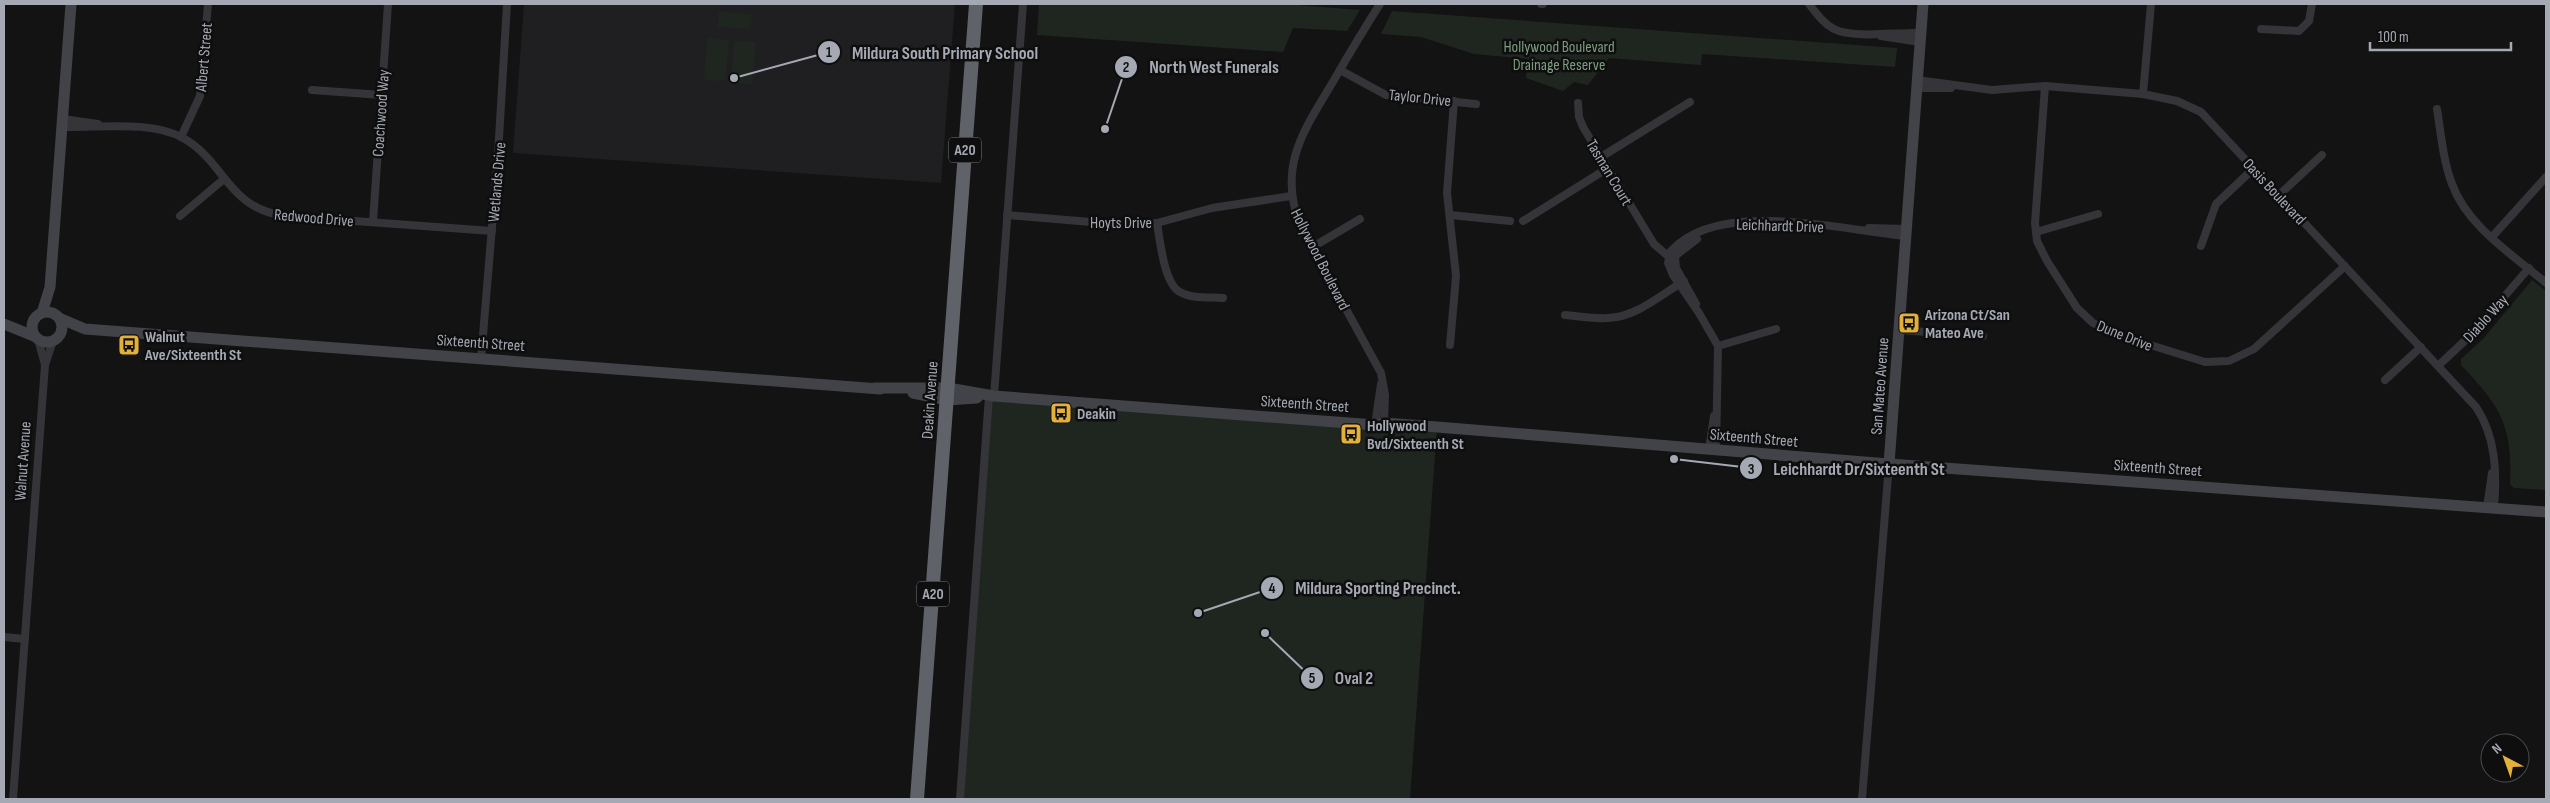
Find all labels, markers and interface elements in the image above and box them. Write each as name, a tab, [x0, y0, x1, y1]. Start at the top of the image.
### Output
scale bar	[2370, 20, 2511, 52]
street label: Albert Street	[192, 22, 217, 93]
text: 100 m	[2378, 28, 2409, 47]
callout: Mildura South Primary School	[817, 36, 1048, 69]
park label: Hollywood Boulevard Drainage Reserve	[1503, 38, 1615, 75]
text: 1	[826, 43, 832, 62]
text: Mildura South Primary School	[852, 43, 1038, 64]
callout: North West Funerals	[1114, 51, 1289, 84]
text: North West Funerals	[1149, 57, 1279, 78]
text: 2	[1123, 58, 1129, 77]
street label: Coachwood Way	[369, 69, 394, 157]
street label: Taylor Drive	[1388, 86, 1452, 111]
street label: Tasman Court	[1582, 136, 1636, 209]
road number: A20	[949, 138, 981, 162]
street label: Wetlands Drive	[485, 141, 510, 223]
street label: Oasis Boulevard	[2238, 155, 2309, 229]
street label: Redwood Drive	[273, 206, 354, 231]
street label: Hollywood Boulevard	[1286, 206, 1353, 314]
street label: Hoyts Drive	[1090, 214, 1152, 233]
street label: Leichhardt Drive	[1736, 215, 1824, 238]
street label: Diablo Way	[2460, 291, 2513, 347]
place label: Arizona Ct/San Mateo Ave	[1924, 306, 2010, 343]
bus stop icon: Arizona Ct/San Mateo Ave	[1897, 311, 1921, 335]
street label: Dune Drive	[2094, 317, 2155, 356]
place label: Walnut Ave/Sixteenth St	[144, 328, 242, 365]
street label: Sixteenth Street	[436, 331, 526, 356]
bus stop icon: Walnut Ave/Sixteenth St	[117, 333, 141, 357]
street label: San Mateo Avenue	[1868, 337, 1893, 435]
street label: Deakin Avenue	[918, 360, 943, 440]
street label: Sixteenth Street	[1260, 392, 1350, 417]
bus stop icon: Deakin	[1049, 401, 1073, 425]
place label: Deakin	[1077, 405, 1116, 424]
place label: Hollywood Bvd/Sixteenth St	[1367, 417, 1464, 454]
street label: Walnut Avenue	[11, 421, 36, 501]
bus stop icon: Hollywood Bvd/Sixteenth St	[1339, 422, 1363, 446]
street label: Sixteenth Street	[1709, 425, 1799, 452]
callout: Leichhardt Dr/Sixteenth St	[1738, 452, 1955, 485]
street label: Sixteenth Street	[2113, 456, 2203, 481]
text: Leichhardt Dr/Sixteenth St	[1773, 459, 1945, 480]
text: 3	[1748, 460, 1755, 479]
callout: Mildura Sporting Precinct.	[1260, 572, 1471, 605]
text: Mildura Sporting Precinct.	[1295, 578, 1461, 599]
text: 4	[1269, 579, 1276, 598]
road number: A20	[917, 582, 949, 606]
callout: Oval 2	[1300, 661, 1383, 694]
text: Oval 2	[1335, 668, 1373, 689]
text: 5	[1309, 669, 1316, 688]
north arrow	[2480, 733, 2530, 783]
text: N	[2488, 740, 2505, 757]

